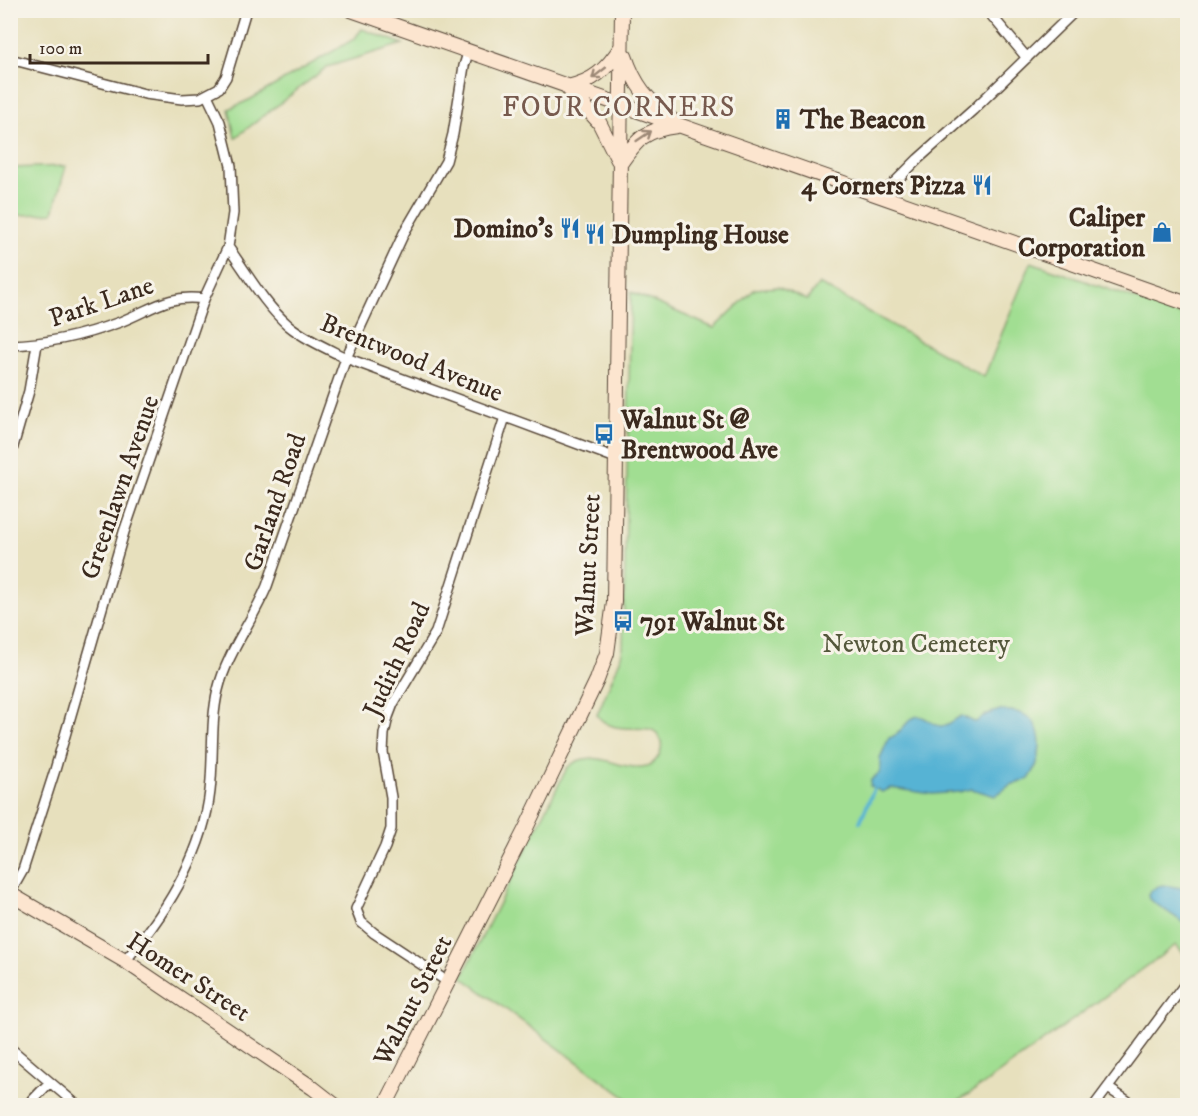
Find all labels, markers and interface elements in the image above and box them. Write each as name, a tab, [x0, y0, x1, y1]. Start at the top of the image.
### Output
scale bar	[30, 27, 208, 65]
text: 100 m	[39, 38, 82, 60]
one-way arrow	[592, 66, 608, 79]
district label: FOUR CORNERS	[502, 90, 736, 125]
place label: The Beacon	[799, 104, 926, 137]
building icon: The Beacon	[771, 107, 795, 131]
one-way arrow	[635, 130, 652, 142]
place label: 4 Corners Pizza	[801, 170, 966, 203]
restaurant icon: 4 Corners Pizza	[970, 173, 994, 197]
place label: Caliper Corporation	[1018, 202, 1145, 265]
place label: Domino's	[454, 213, 553, 246]
restaurant icon: Domino's	[558, 216, 582, 240]
place label: Dumpling House	[612, 219, 789, 252]
shop icon: Caliper Corporation	[1150, 220, 1174, 244]
restaurant icon: Dumpling House	[583, 222, 607, 246]
street label: Park Lane	[45, 269, 158, 336]
street label: Brentwood Avenue	[315, 307, 508, 410]
street label: Greenlawn Avenue	[73, 391, 167, 584]
place label: Walnut St @ Brentwood Ave	[620, 404, 778, 467]
bus stop icon: Walnut St @ Brentwood Ave	[592, 422, 616, 446]
street label: Garland Road	[236, 429, 314, 576]
street label: Walnut Street	[568, 493, 609, 638]
street label: Judith Road	[355, 597, 438, 724]
place label: 791 Walnut St	[640, 606, 785, 639]
bus stop icon: 791 Walnut St	[611, 609, 635, 633]
park label: Newton Cemetery	[822, 628, 1011, 661]
street label: Homer Street	[120, 925, 256, 1030]
street label: Walnut Street	[366, 930, 460, 1073]

